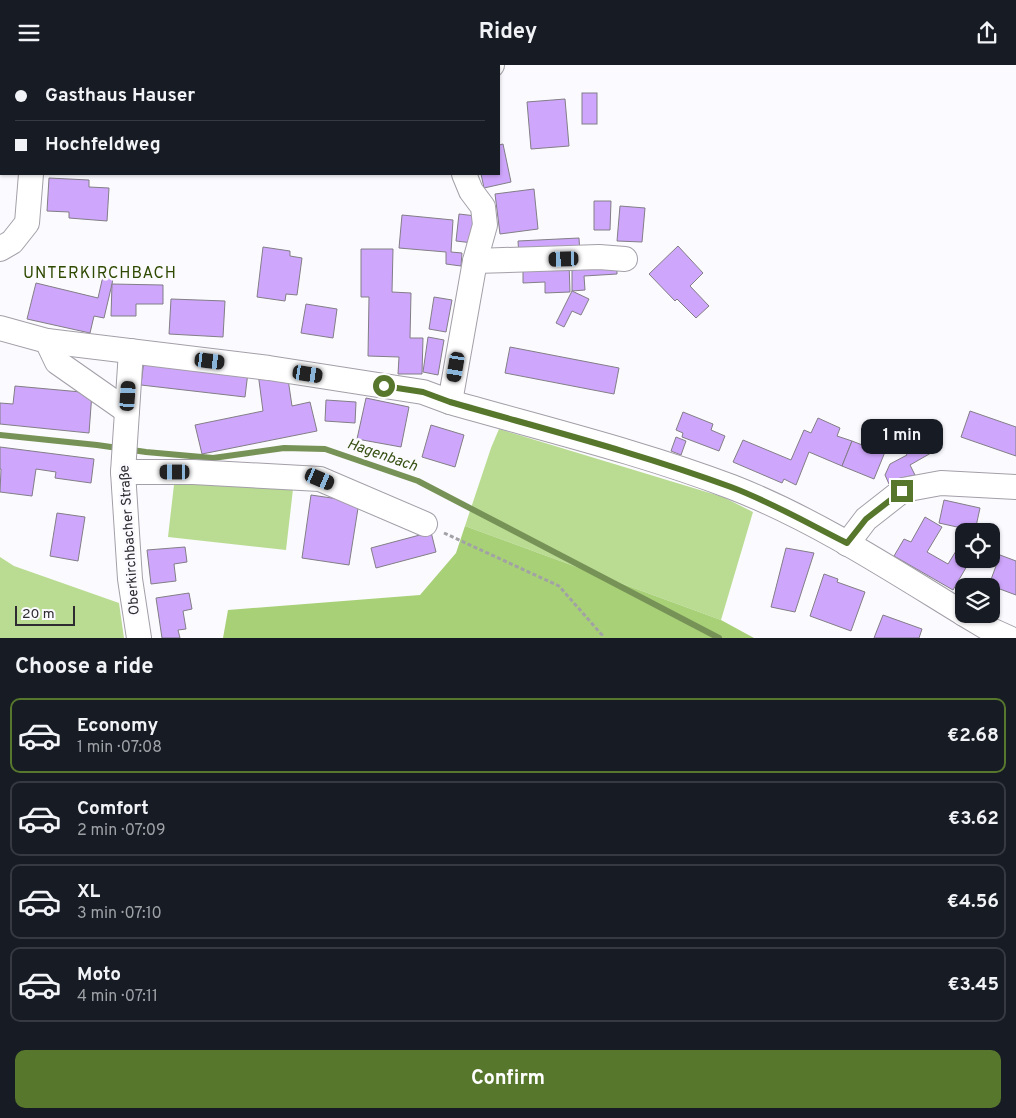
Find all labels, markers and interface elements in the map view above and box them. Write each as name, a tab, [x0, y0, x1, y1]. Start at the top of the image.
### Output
icon: menu	[15, 19, 43, 47]
text: Ridey	[479, 19, 537, 46]
icon: share	[973, 19, 1001, 47]
text: Gasthaus Hauser	[45, 84, 195, 108]
text: Hochfeldweg	[45, 133, 161, 157]
car	[548, 251, 579, 267]
district label: UNTERKIRCHBACH	[23, 264, 177, 284]
car	[446, 351, 465, 383]
car	[194, 352, 225, 370]
car	[292, 364, 323, 384]
route start	[373, 375, 395, 397]
car	[119, 381, 136, 411]
callout: 1 min	[861, 419, 943, 453]
text: 1 min	[883, 426, 921, 446]
water label: Hagenbach	[344, 435, 420, 477]
street label: Oberkirchbacher Straße	[116, 464, 144, 616]
car	[160, 465, 190, 480]
car	[303, 466, 336, 492]
route end	[891, 480, 913, 502]
map controls	[955, 523, 1000, 623]
button: locate	[955, 523, 1000, 568]
button: layers	[955, 578, 1000, 623]
scale bar	[15, 603, 75, 626]
text: 20 m	[22, 606, 55, 623]
text: Choose a ride	[15, 654, 153, 681]
icon: car	[17, 713, 62, 758]
text: Economy	[77, 714, 158, 738]
text: €2.68	[947, 724, 999, 748]
text: 1 min · 07:08	[77, 738, 162, 758]
icon: car	[17, 796, 62, 841]
text: Comfort	[77, 797, 149, 821]
text: €3.62	[948, 807, 999, 831]
text: 2 min · 07:09	[77, 821, 166, 841]
icon: car	[17, 879, 62, 924]
text: XL	[77, 880, 100, 904]
text: €4.56	[947, 890, 999, 914]
text: 3 min · 07:10	[77, 904, 162, 924]
icon: car	[17, 962, 62, 1007]
text: Moto	[77, 963, 121, 987]
text: €3.45	[948, 973, 999, 997]
text: 4 min · 07:11	[77, 987, 158, 1007]
button: Confirm	[15, 1050, 1001, 1108]

